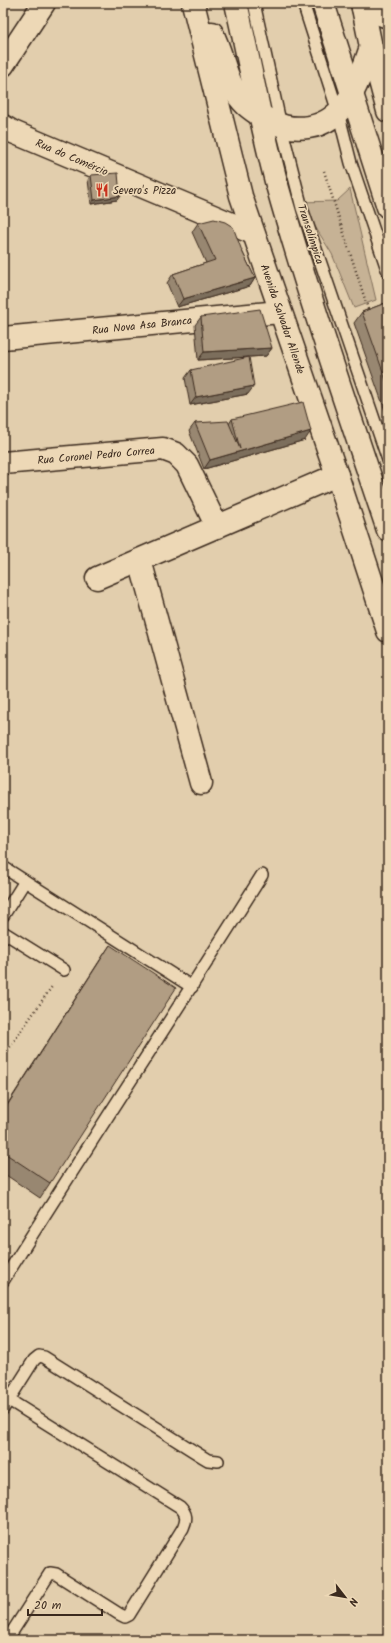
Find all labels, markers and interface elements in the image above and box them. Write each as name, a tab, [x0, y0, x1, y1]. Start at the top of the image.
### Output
street label: Rua do Comércio	[32, 135, 111, 181]
restaurant icon: Severo's Pizza	[94, 182, 110, 198]
place label: Severo's Pizza	[113, 182, 176, 200]
street label: Transolímpica	[292, 202, 328, 267]
street label: Avenida Salvador Allende	[255, 262, 309, 377]
street label: Rua Nova Asa Branca	[91, 312, 193, 340]
street label: Rua Coronel Pedro Correa	[37, 442, 156, 470]
north arrow	[325, 1577, 365, 1617]
scale bar	[28, 1591, 102, 1617]
text: N	[343, 1594, 362, 1609]
text: 20 m	[34, 1596, 62, 1615]

